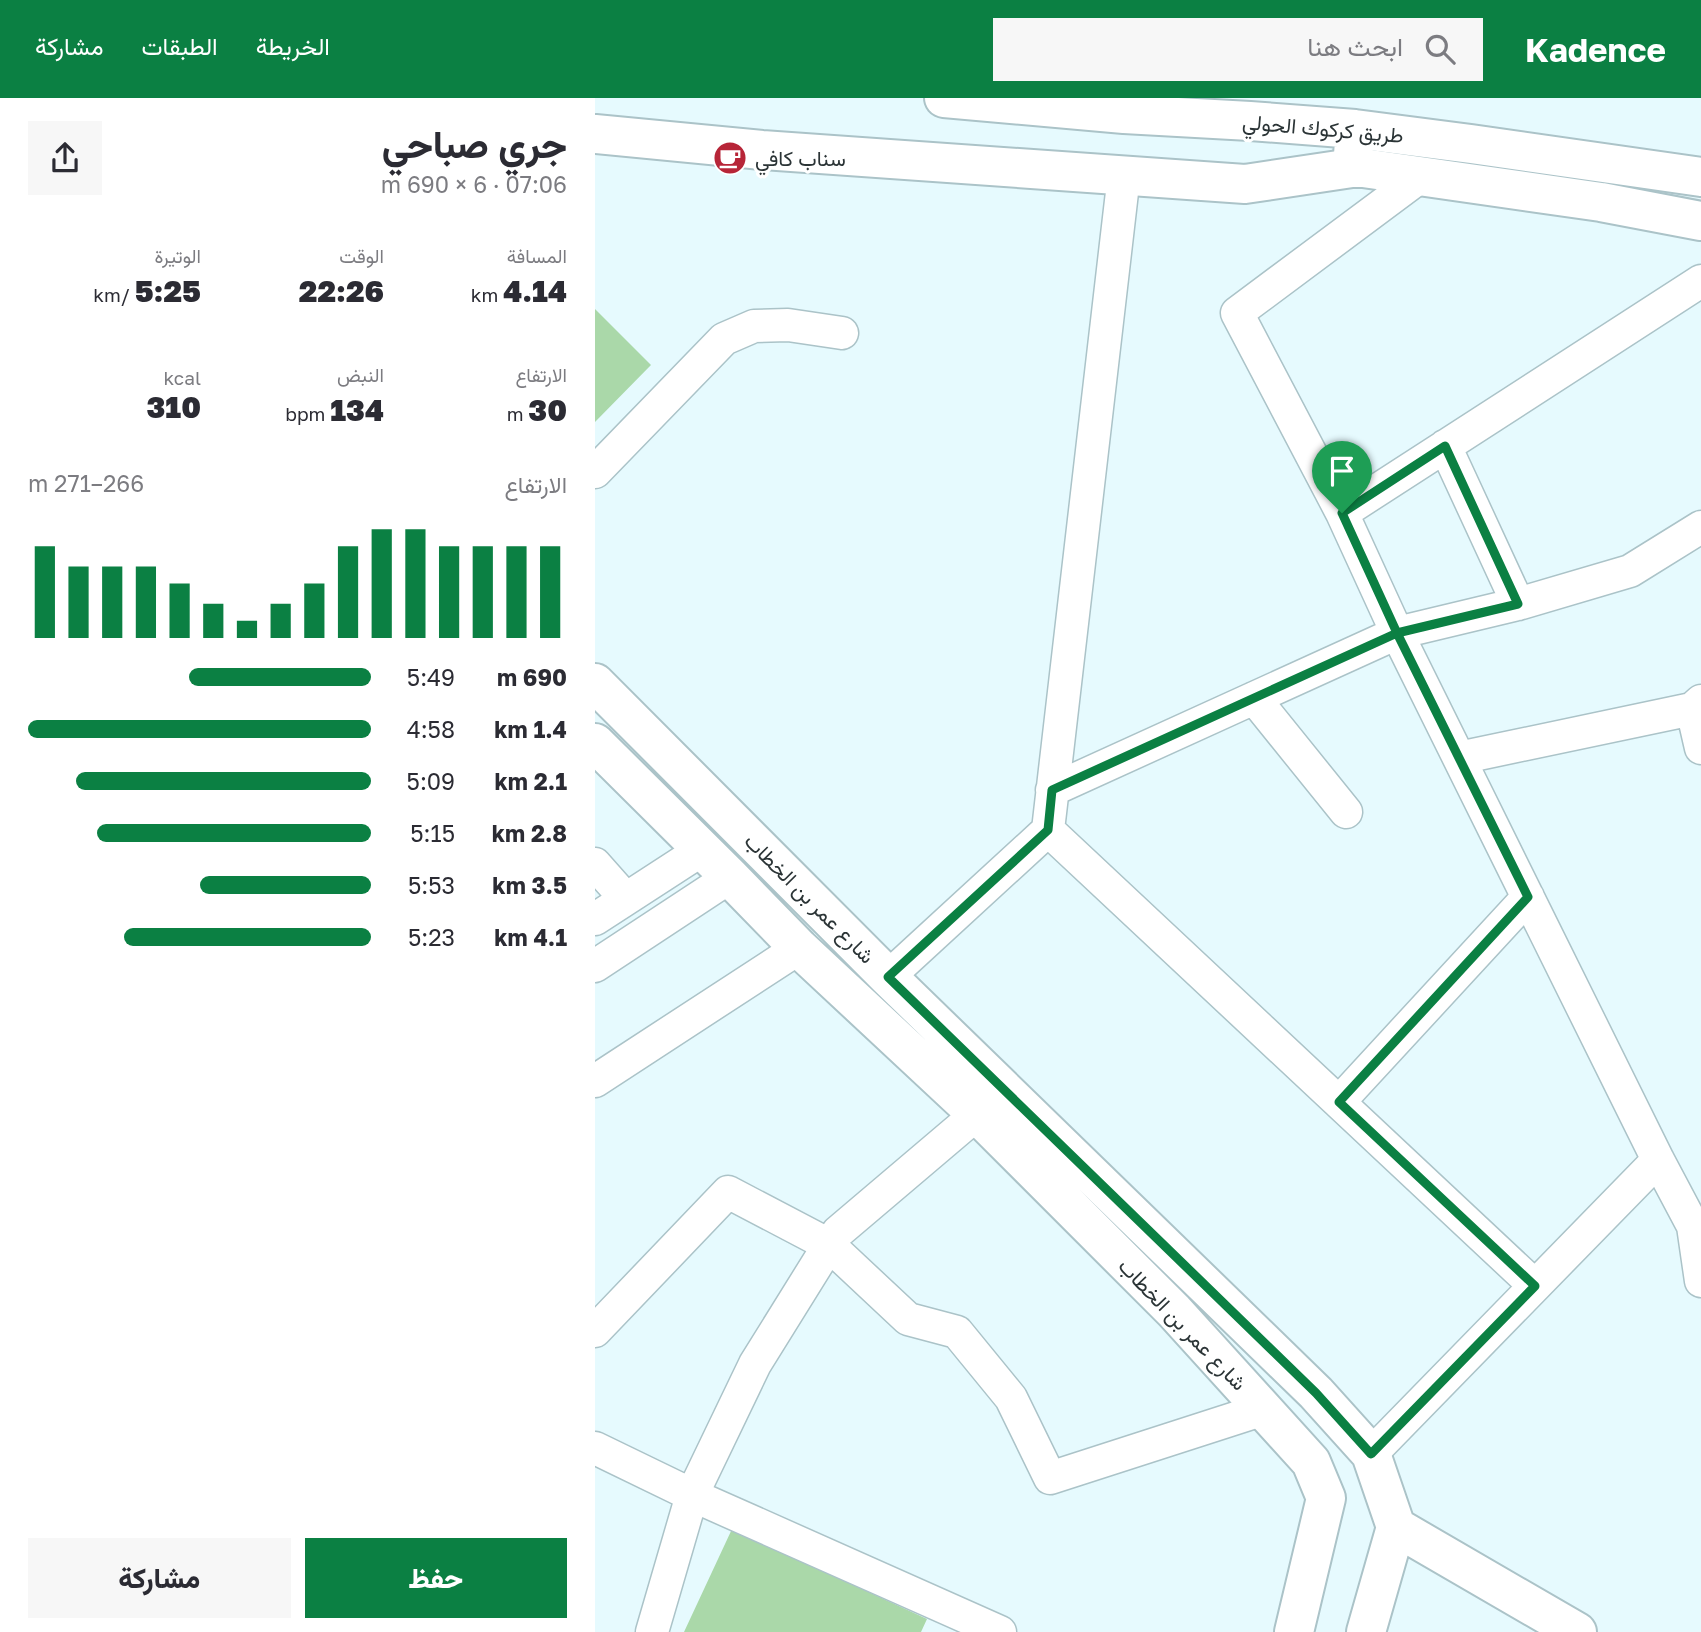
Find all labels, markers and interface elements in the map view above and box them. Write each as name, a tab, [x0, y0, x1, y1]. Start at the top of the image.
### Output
search box	[993, 18, 1483, 81]
icon: search	[1421, 30, 1459, 68]
text: Kadence	[1525, 30, 1666, 69]
text: مشاركة	[35, 31, 103, 60]
text: الطبقات	[141, 31, 218, 60]
text: الخريطة	[256, 31, 330, 60]
text: ابحث هنا	[1307, 31, 1403, 62]
street label: طريق كركوك الحولي	[1241, 108, 1405, 153]
button: share	[28, 121, 102, 195]
text: جري صباحي	[382, 121, 567, 166]
cafe icon: سناب كافي	[711, 139, 749, 177]
place label: سناب كافي	[755, 145, 846, 176]
text: 07:06 · 6 × 690 m	[381, 170, 567, 198]
text: الوتيرة	[155, 244, 201, 267]
text: الوقت	[339, 244, 384, 267]
text: المسافة	[507, 244, 567, 267]
text: 5:25	[135, 273, 201, 309]
text: 22:26	[299, 273, 384, 309]
text: 4.14	[503, 273, 567, 309]
text: /km	[93, 283, 135, 306]
text: km	[471, 283, 503, 306]
text: النبض	[337, 363, 384, 386]
text: الارتفاع	[515, 363, 567, 386]
text: kcal	[163, 366, 201, 389]
text: 310	[146, 389, 201, 425]
text: 134	[330, 392, 384, 428]
text: 30	[528, 392, 567, 428]
text: bpm	[285, 402, 330, 425]
text: m	[507, 402, 528, 425]
pin	[1312, 441, 1372, 513]
icon: arrive	[1323, 452, 1361, 490]
text: 266–271 m	[28, 469, 144, 497]
text: الارتفاع	[505, 470, 567, 498]
text: 5:49	[407, 663, 455, 691]
text: 690 m	[497, 663, 567, 691]
text: 4:58	[407, 715, 455, 743]
text: 1.4 km	[494, 715, 567, 743]
text: 5:09	[407, 767, 455, 795]
text: 2.1 km	[495, 767, 567, 795]
text: 5:15	[410, 819, 455, 847]
text: 2.8 km	[492, 819, 567, 847]
street label: شارع عمر بن الخطاب	[738, 827, 881, 970]
text: 5:53	[408, 871, 455, 899]
text: 3.5 km	[492, 871, 567, 899]
text: 5:23	[408, 923, 455, 951]
text: 4.1 km	[494, 923, 567, 951]
street label: شارع عمر بن الخطاب	[1112, 1252, 1253, 1397]
button: مشاركة	[28, 1538, 291, 1618]
button: حفظ	[305, 1538, 567, 1618]

